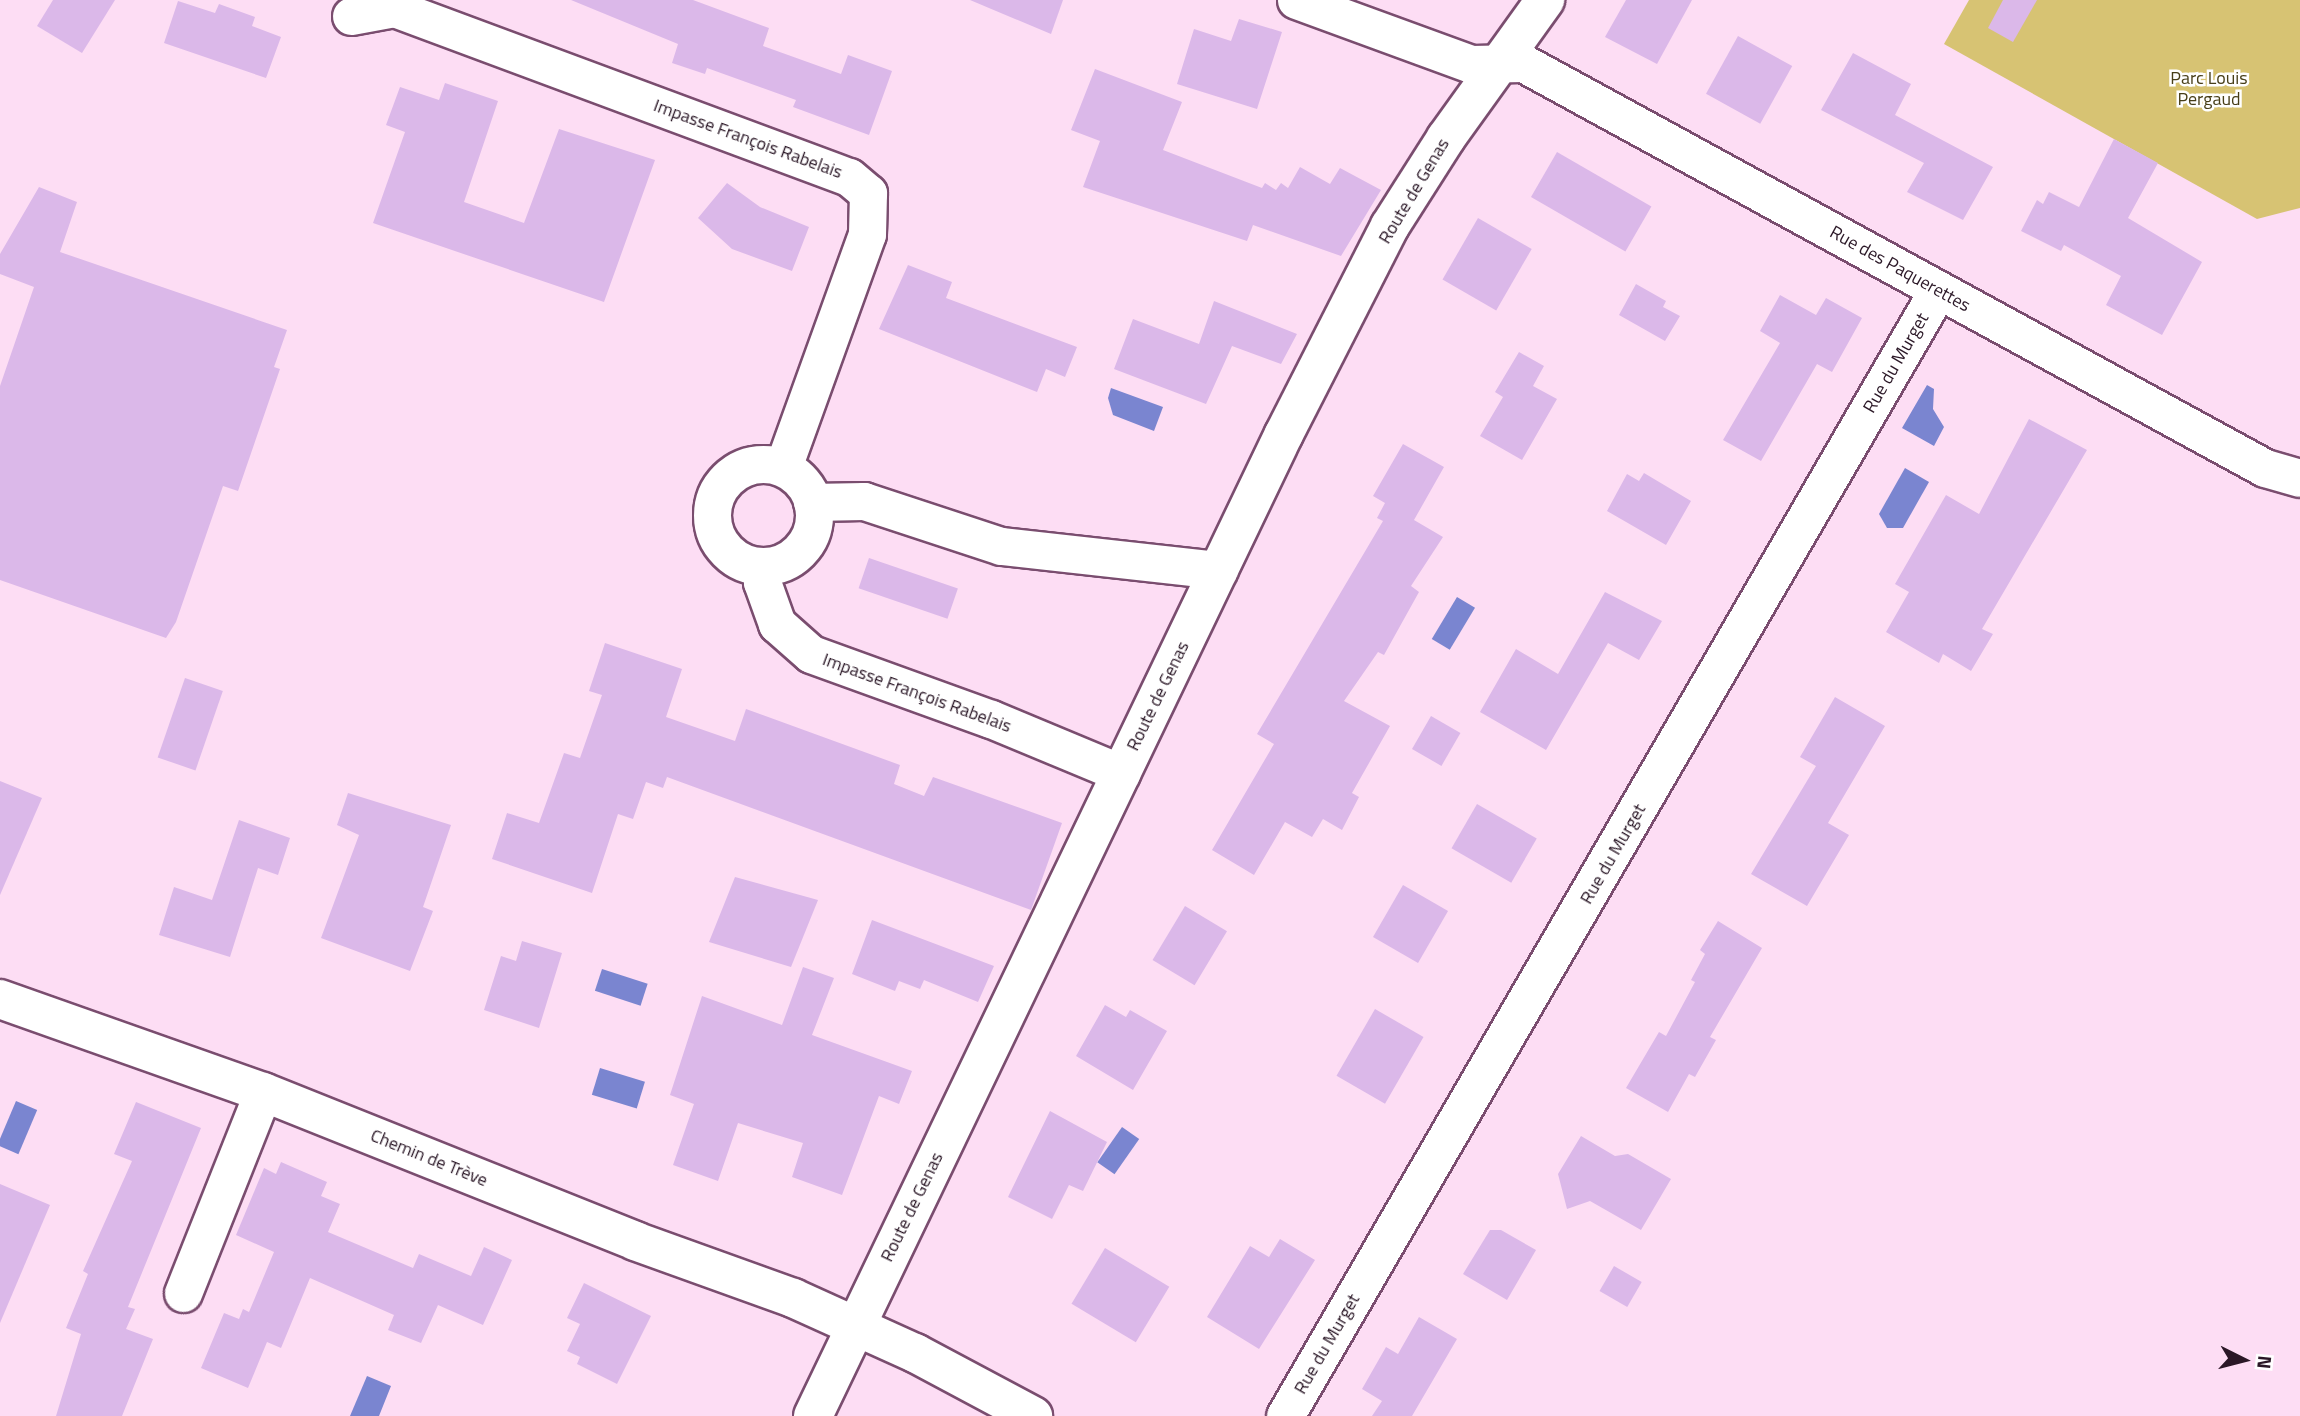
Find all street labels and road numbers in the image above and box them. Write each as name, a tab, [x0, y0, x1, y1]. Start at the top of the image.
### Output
street label: Impasse François Rabelais	[651, 95, 845, 183]
street label: Route de Genas	[1374, 134, 1454, 248]
street label: Rue des Paquerettes	[1826, 221, 1974, 317]
street label: Rue du Murget	[1859, 309, 1933, 417]
street label: Route de Genas	[1122, 638, 1194, 754]
street label: Impasse François Rabelais	[820, 649, 1014, 737]
street label: Rue du Murget	[1576, 800, 1650, 908]
street label: Chemin de Trève	[367, 1125, 491, 1191]
street label: Route de Genas	[876, 1149, 948, 1265]
street label: Rue du Murget	[1290, 1290, 1364, 1398]

